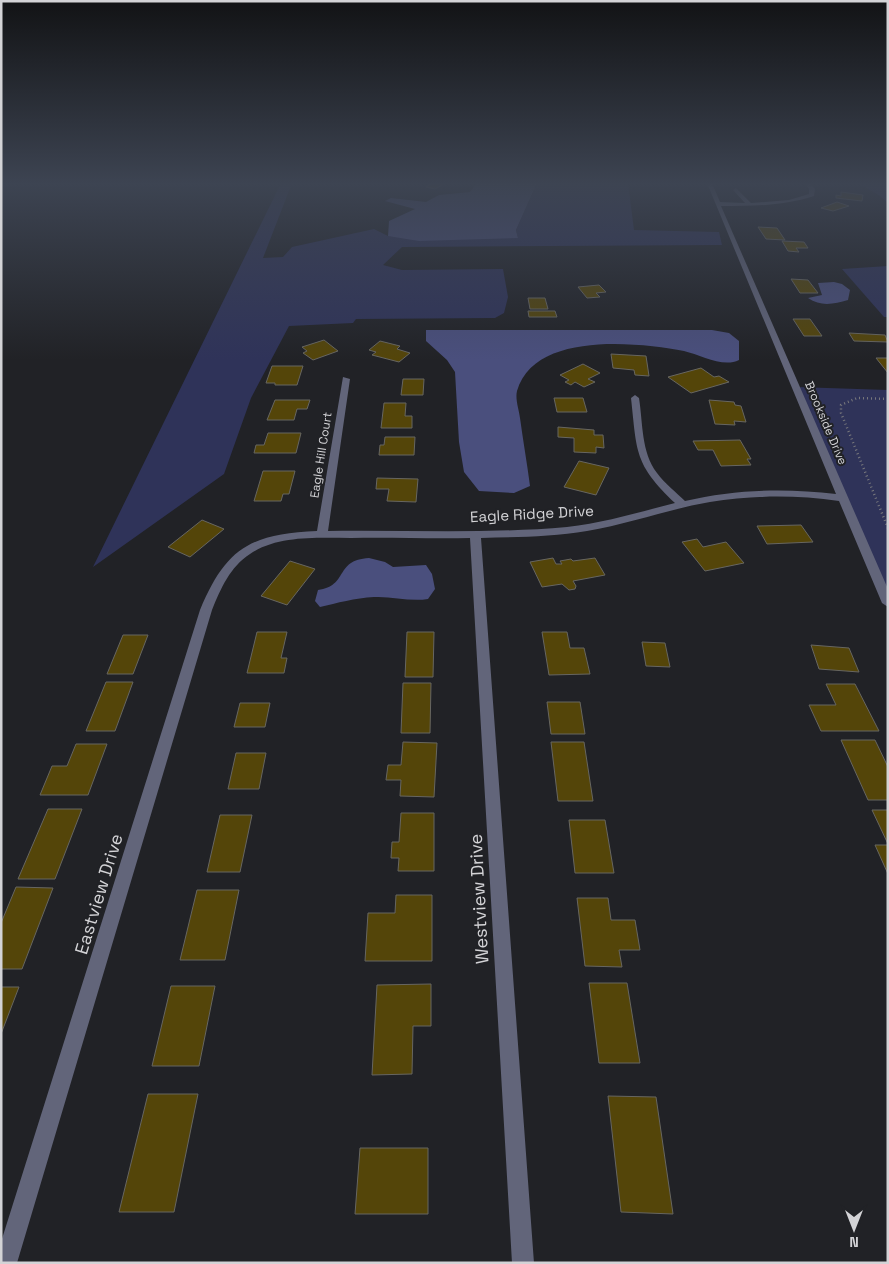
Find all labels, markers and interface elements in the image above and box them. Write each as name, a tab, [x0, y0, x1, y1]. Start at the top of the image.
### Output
street label: Brookside Drive	[801, 379, 851, 467]
street label: Eagle Hill Court	[306, 411, 336, 499]
street label: Eagle Ridge Drive	[470, 501, 595, 526]
street label: Eastview Drive	[69, 831, 128, 957]
street label: Westview Drive	[464, 833, 493, 965]
north arrow	[829, 1204, 879, 1254]
text: N	[849, 1233, 859, 1251]

